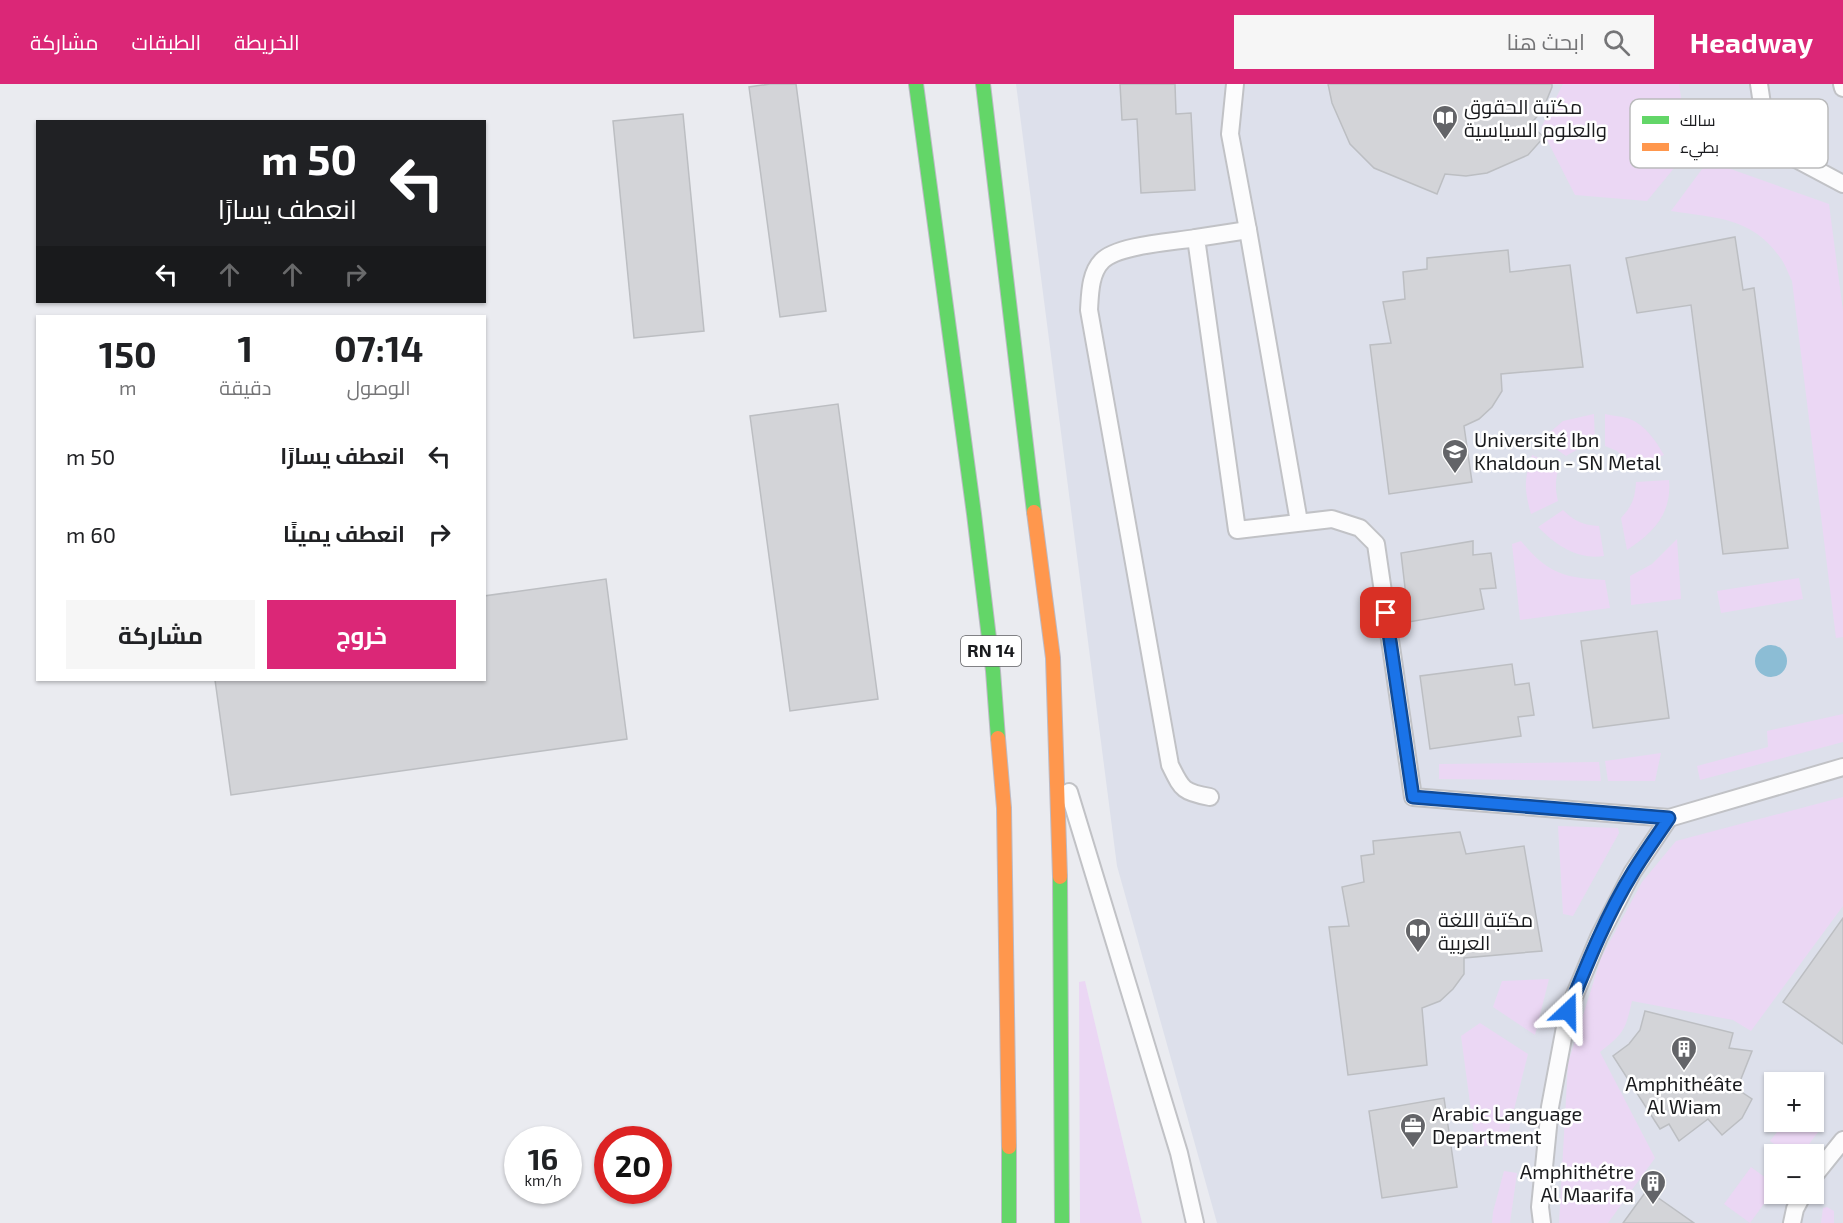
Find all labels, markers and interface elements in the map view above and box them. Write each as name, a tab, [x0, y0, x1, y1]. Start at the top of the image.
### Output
search box	[1234, 15, 1654, 69]
text: Headway	[1690, 25, 1813, 59]
icon: search	[1600, 26, 1633, 59]
text: ابحث هنا	[1506, 28, 1585, 54]
text: مشاركة	[30, 29, 99, 54]
text: الطبقات	[132, 29, 201, 54]
text: الخريطة	[234, 29, 300, 54]
place label: مكتبة الحقوق والعلوم السياسية	[1464, 94, 1607, 144]
legend	[1630, 99, 1828, 168]
library icon: مكتبة الحقوق والعلوم السياسية	[1430, 103, 1460, 141]
text: سالك	[1680, 110, 1715, 129]
text: 50 m	[261, 133, 357, 183]
text: بطيء	[1680, 137, 1719, 161]
icon: left	[378, 144, 456, 222]
text: انعطف يسارًا	[218, 192, 357, 224]
icon: left	[150, 258, 183, 291]
icon: ahead	[213, 258, 246, 291]
icon: ahead	[276, 258, 309, 291]
icon: right	[339, 258, 372, 291]
text: 1	[238, 326, 253, 369]
text: 07:14	[334, 326, 423, 369]
text: 150	[99, 332, 157, 375]
text: m	[119, 375, 136, 399]
text: دقيقة	[219, 375, 271, 399]
text: الوصول	[347, 375, 411, 399]
place label: Université Ibn Khaldoun - SN Metal	[1474, 427, 1661, 474]
school or university icon: Université Ibn Khaldoun - SN Metal	[1440, 437, 1470, 475]
icon: left	[423, 440, 456, 473]
text: انعطف يسارًا	[280, 442, 405, 468]
text: 50 m	[66, 443, 115, 469]
icon: right	[423, 518, 456, 551]
text: انعطف يمينًا	[283, 520, 405, 546]
text: 60 m	[66, 521, 116, 547]
pin	[1360, 587, 1411, 638]
icon: arrive	[1369, 596, 1402, 629]
button: مشاركة	[66, 600, 255, 669]
button: خروج	[267, 600, 456, 669]
road number: RN 14	[961, 636, 1021, 666]
place label: مكتبة اللغة العربية	[1438, 907, 1533, 955]
library icon: مكتبة اللغة العربية	[1403, 916, 1433, 954]
position arrow	[1536, 979, 1600, 1043]
building icon: Amphithéâte Al Wiam	[1669, 1034, 1699, 1072]
place label: Amphithéâte Al Wiam	[1625, 1071, 1743, 1118]
map controls	[1764, 1072, 1824, 1204]
button: +	[1764, 1072, 1824, 1132]
place label: Arabic Language Department	[1432, 1101, 1582, 1148]
office icon: Arabic Language Department	[1398, 1111, 1428, 1149]
speed limit sign: 20	[594, 1126, 672, 1204]
text: 16	[528, 1140, 558, 1176]
button: −	[1764, 1144, 1824, 1204]
place label: Amphithétre Al Maarifa	[1520, 1159, 1634, 1206]
building icon: Amphithétre Al Maarifa	[1638, 1168, 1668, 1206]
text: km/h	[524, 1171, 562, 1189]

